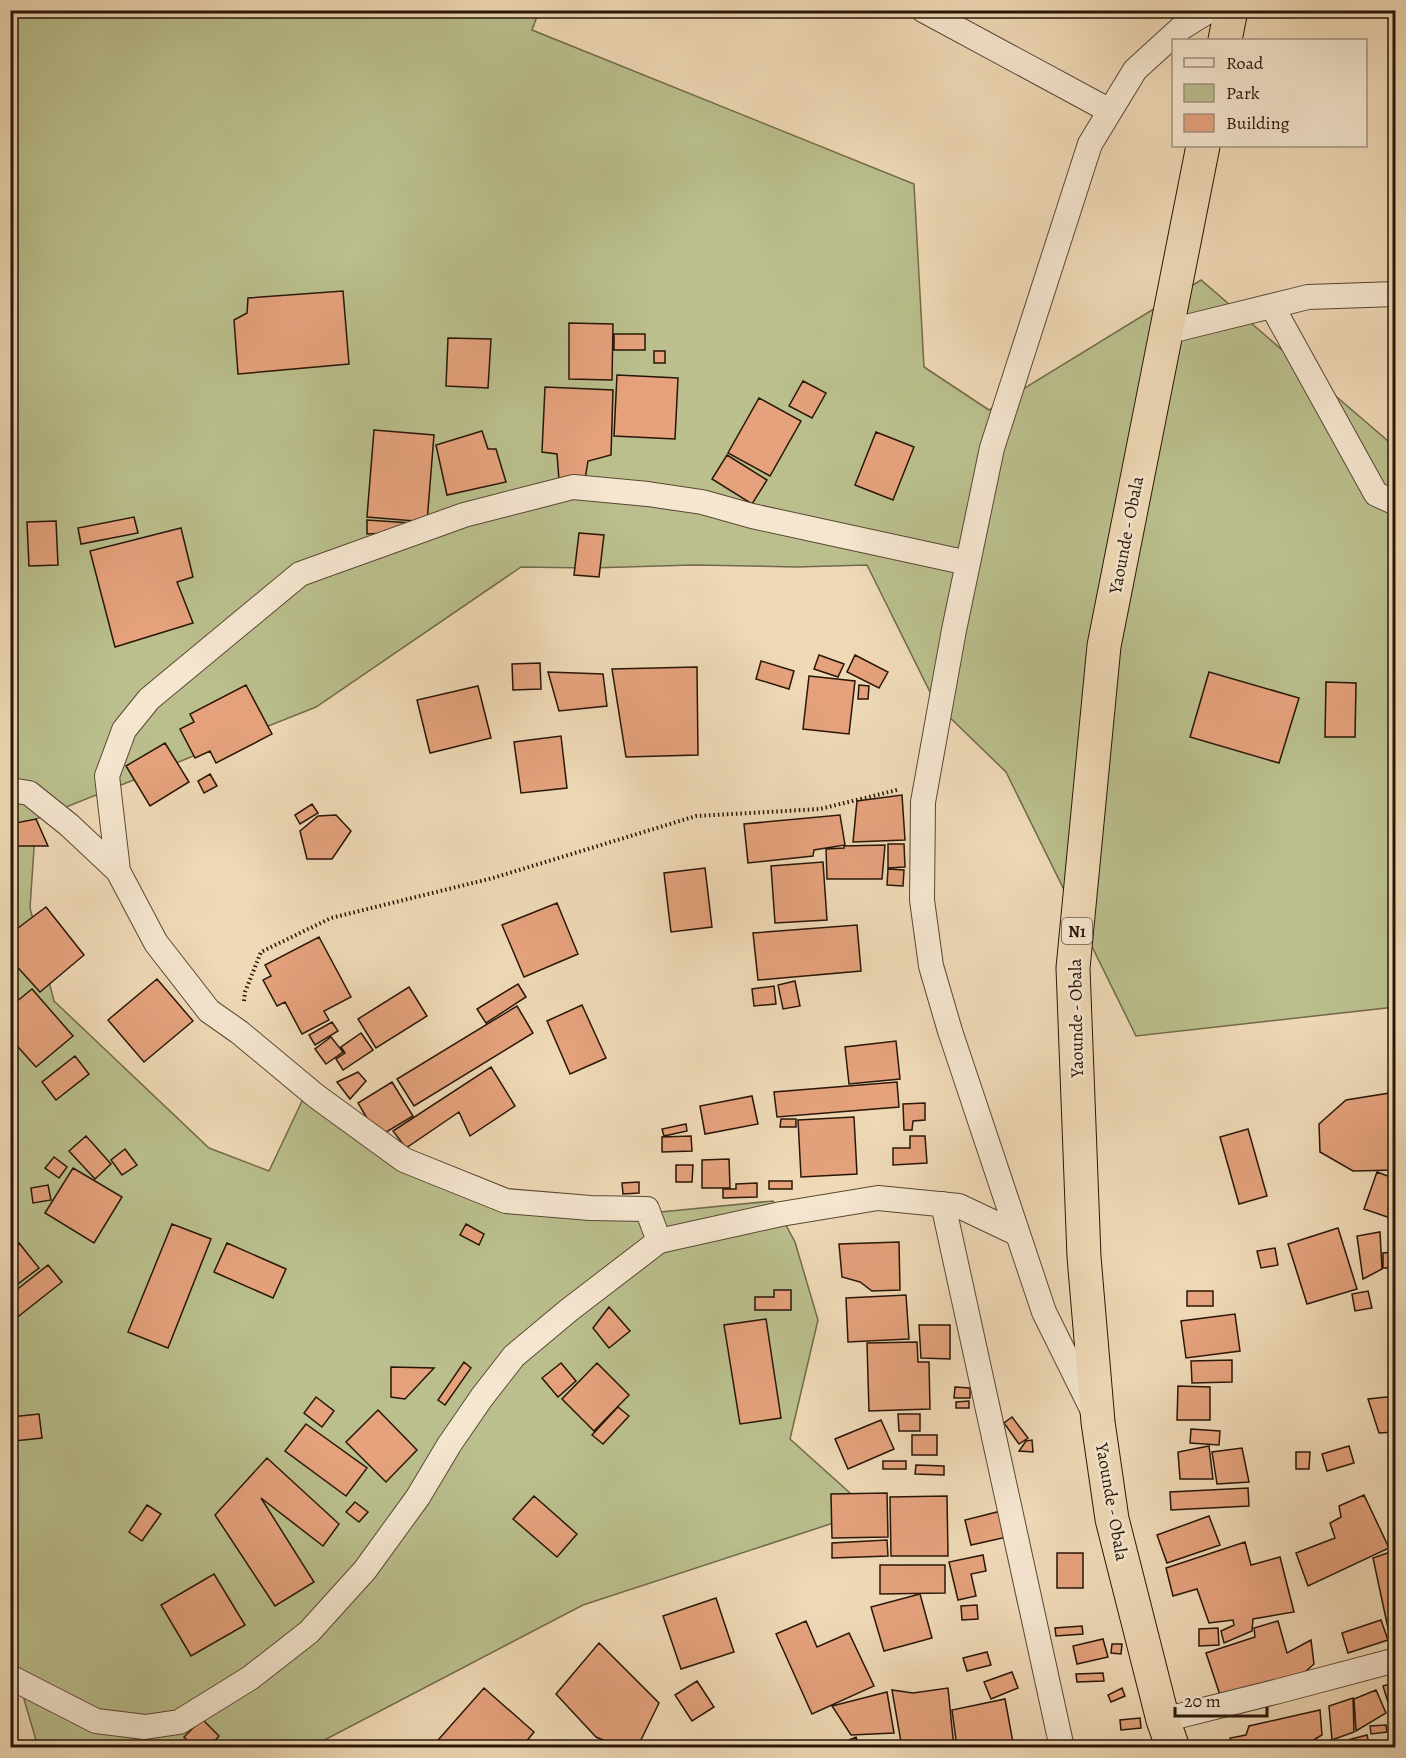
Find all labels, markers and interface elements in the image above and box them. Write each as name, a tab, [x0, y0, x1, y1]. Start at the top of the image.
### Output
legend	[1172, 39, 1367, 147]
text: Road	[1226, 51, 1264, 75]
text: Park	[1226, 81, 1260, 105]
text: Building	[1226, 111, 1290, 135]
street label: Yaounde - Obala	[1103, 474, 1149, 597]
road number: N1	[1062, 918, 1092, 944]
street label: Yaounde - Obala	[1063, 958, 1089, 1079]
street label: Yaounde - Obala	[1090, 1440, 1134, 1563]
scale bar	[1175, 1680, 1266, 1718]
text: 20 m	[1184, 1689, 1221, 1713]

